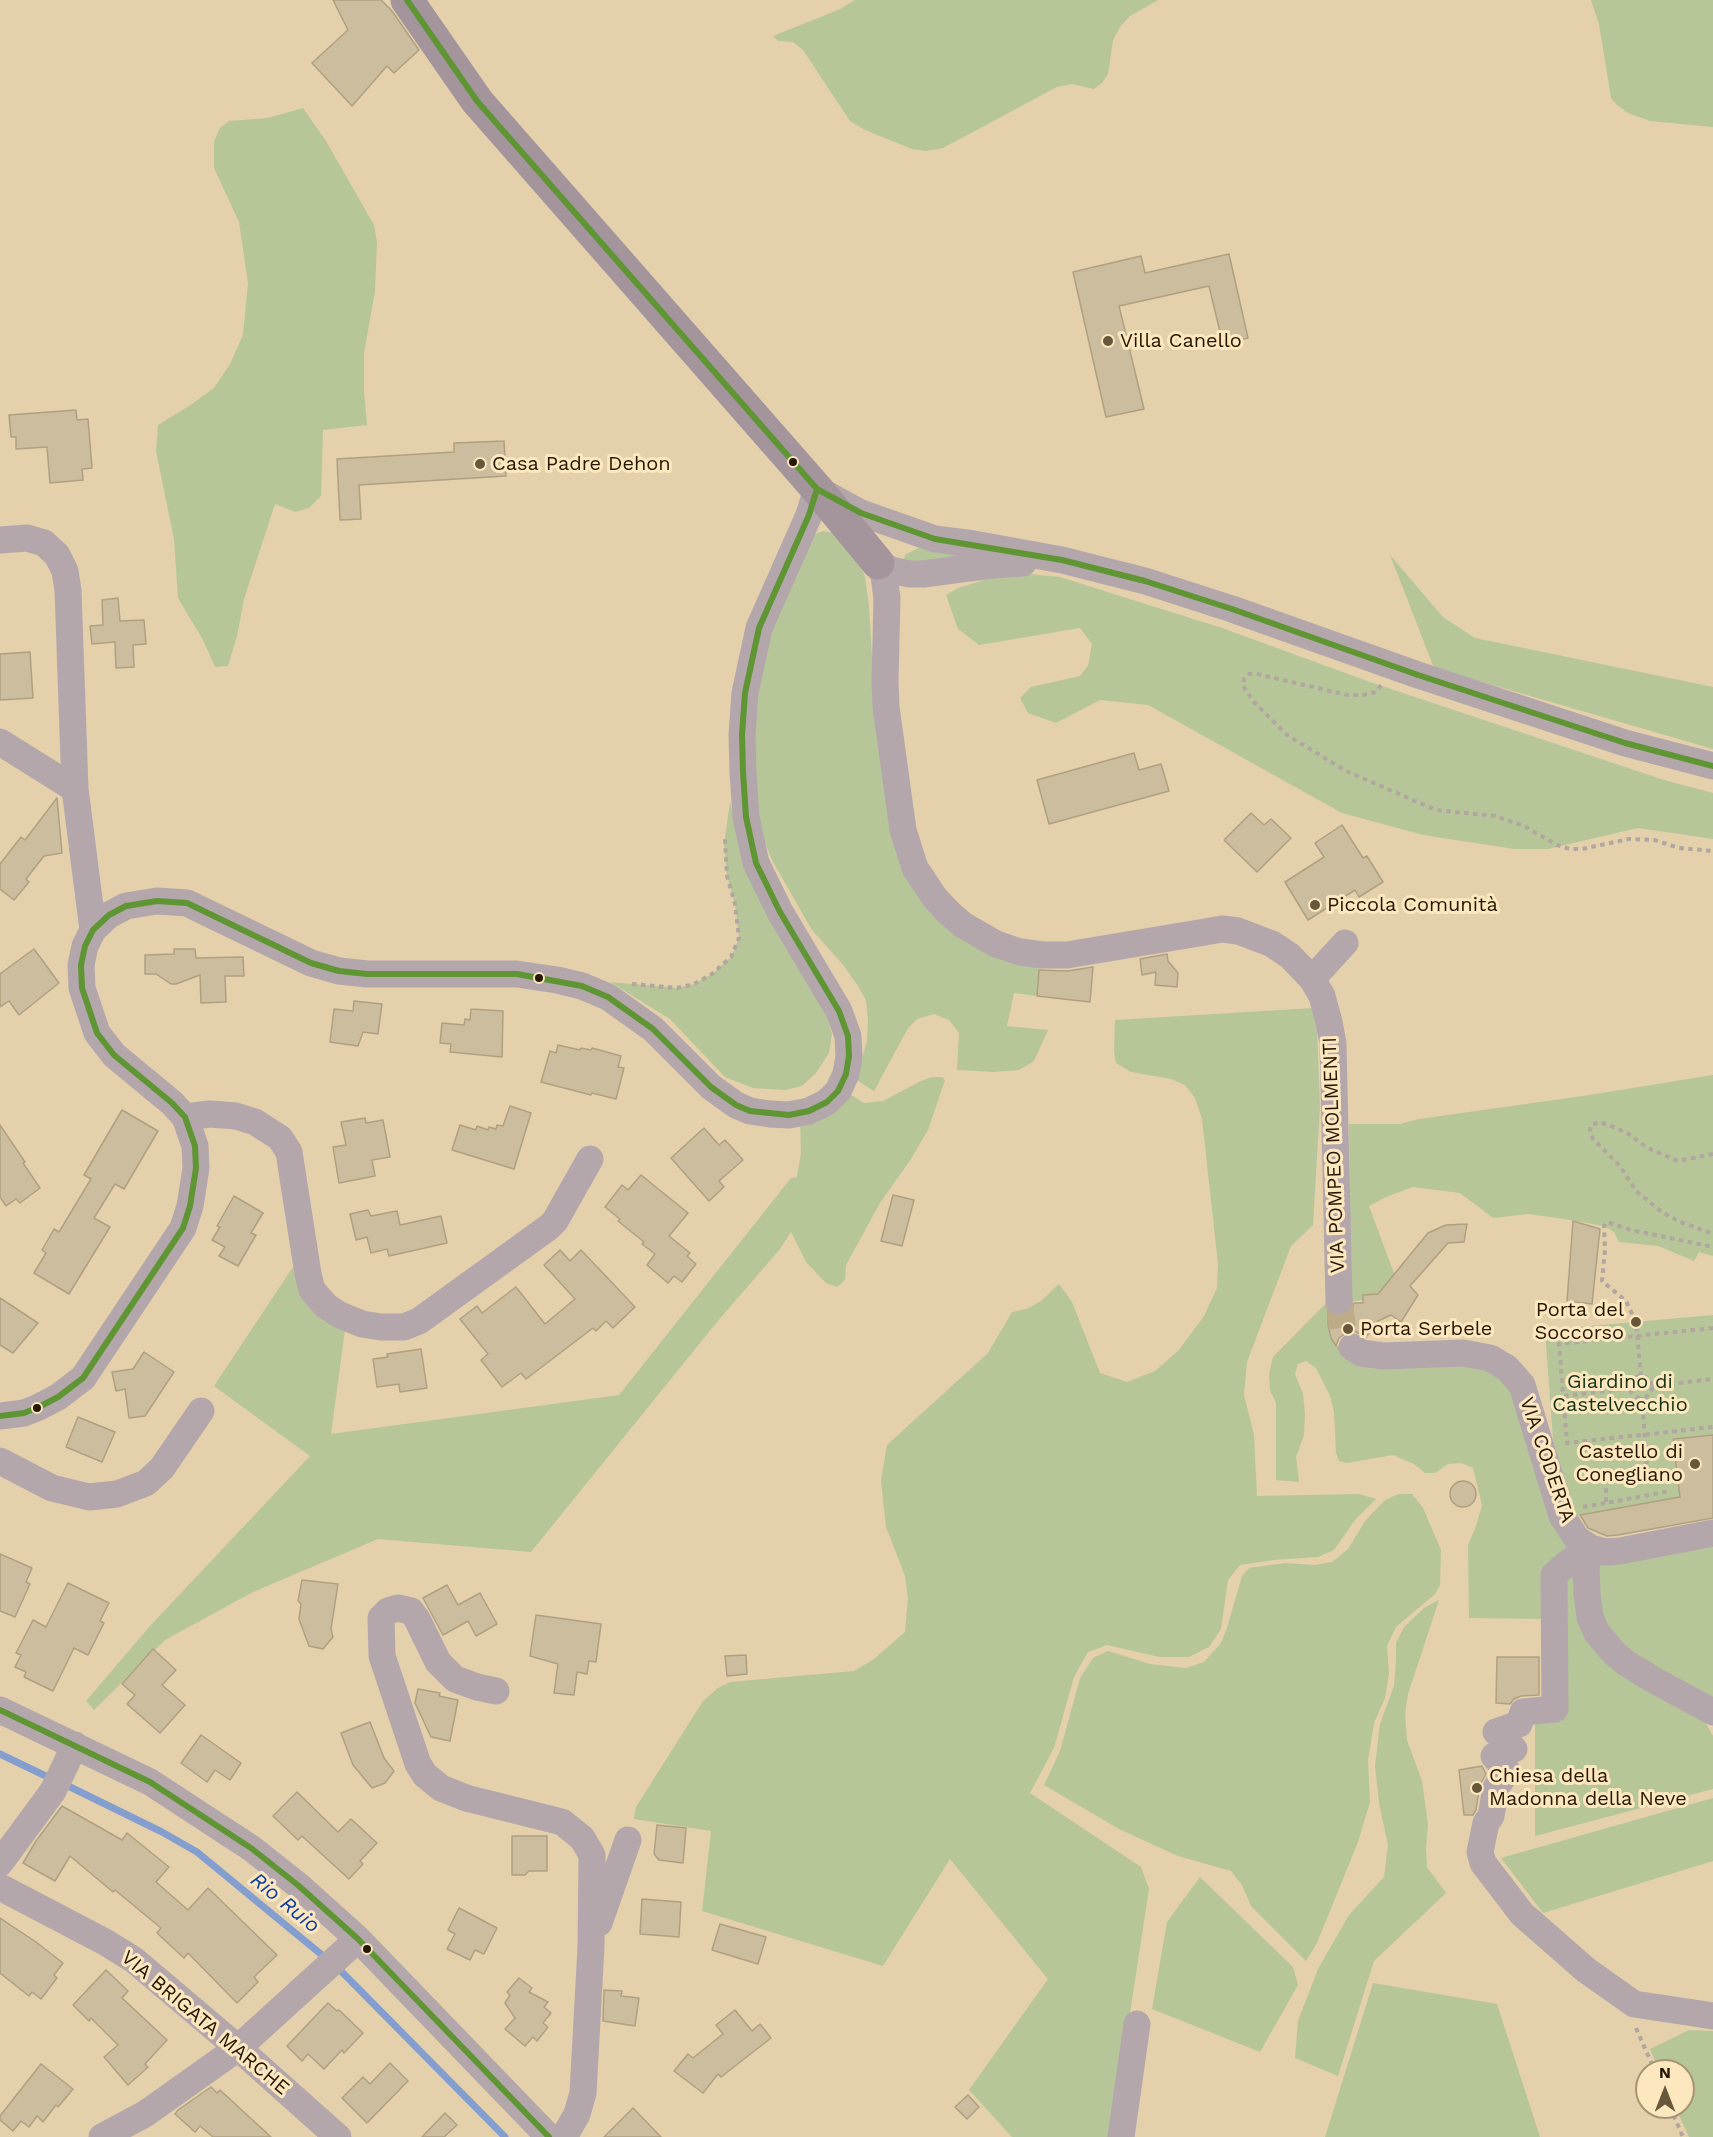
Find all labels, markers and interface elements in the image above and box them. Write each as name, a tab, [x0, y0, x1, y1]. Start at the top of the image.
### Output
place label: Villa Canello	[1120, 329, 1242, 353]
marker: Villa Canello	[1101, 334, 1115, 348]
place label: Casa Padre Dehon	[492, 452, 671, 476]
unlabelled marker	[787, 456, 799, 468]
marker: Casa Padre Dehon	[473, 457, 487, 471]
place label: Piccola Comunità	[1327, 893, 1498, 917]
marker: Piccola Comunità	[1308, 898, 1322, 912]
unlabelled marker	[533, 972, 545, 984]
street label: VIA POMPEO MOLMENTI	[1318, 1037, 1350, 1273]
place label: Porta del Soccorso	[1535, 1298, 1624, 1345]
marker: Porta del Soccorso	[1629, 1315, 1643, 1329]
place label: Porta Serbele	[1360, 1317, 1492, 1341]
marker: Porta Serbele	[1341, 1322, 1355, 1336]
park label: Giardino di Castelvecchio	[1552, 1370, 1688, 1417]
street label: VIA CODERTA	[1514, 1394, 1580, 1526]
unlabelled marker	[31, 1402, 43, 1414]
place label: Castello di Conegliano	[1576, 1440, 1683, 1487]
marker: Castello di Conegliano	[1688, 1457, 1702, 1471]
place label: Chiesa della Madonna della Neve	[1489, 1764, 1687, 1811]
marker: Chiesa della Madonna della Neve	[1470, 1781, 1484, 1795]
water label: Rio Ruio	[245, 1867, 325, 1939]
unlabelled marker	[361, 1943, 373, 1955]
street label: VIA BRIGATA MARCHE	[116, 1946, 294, 2100]
north arrow	[1635, 2059, 1695, 2119]
text: N	[1659, 2063, 1671, 2082]

